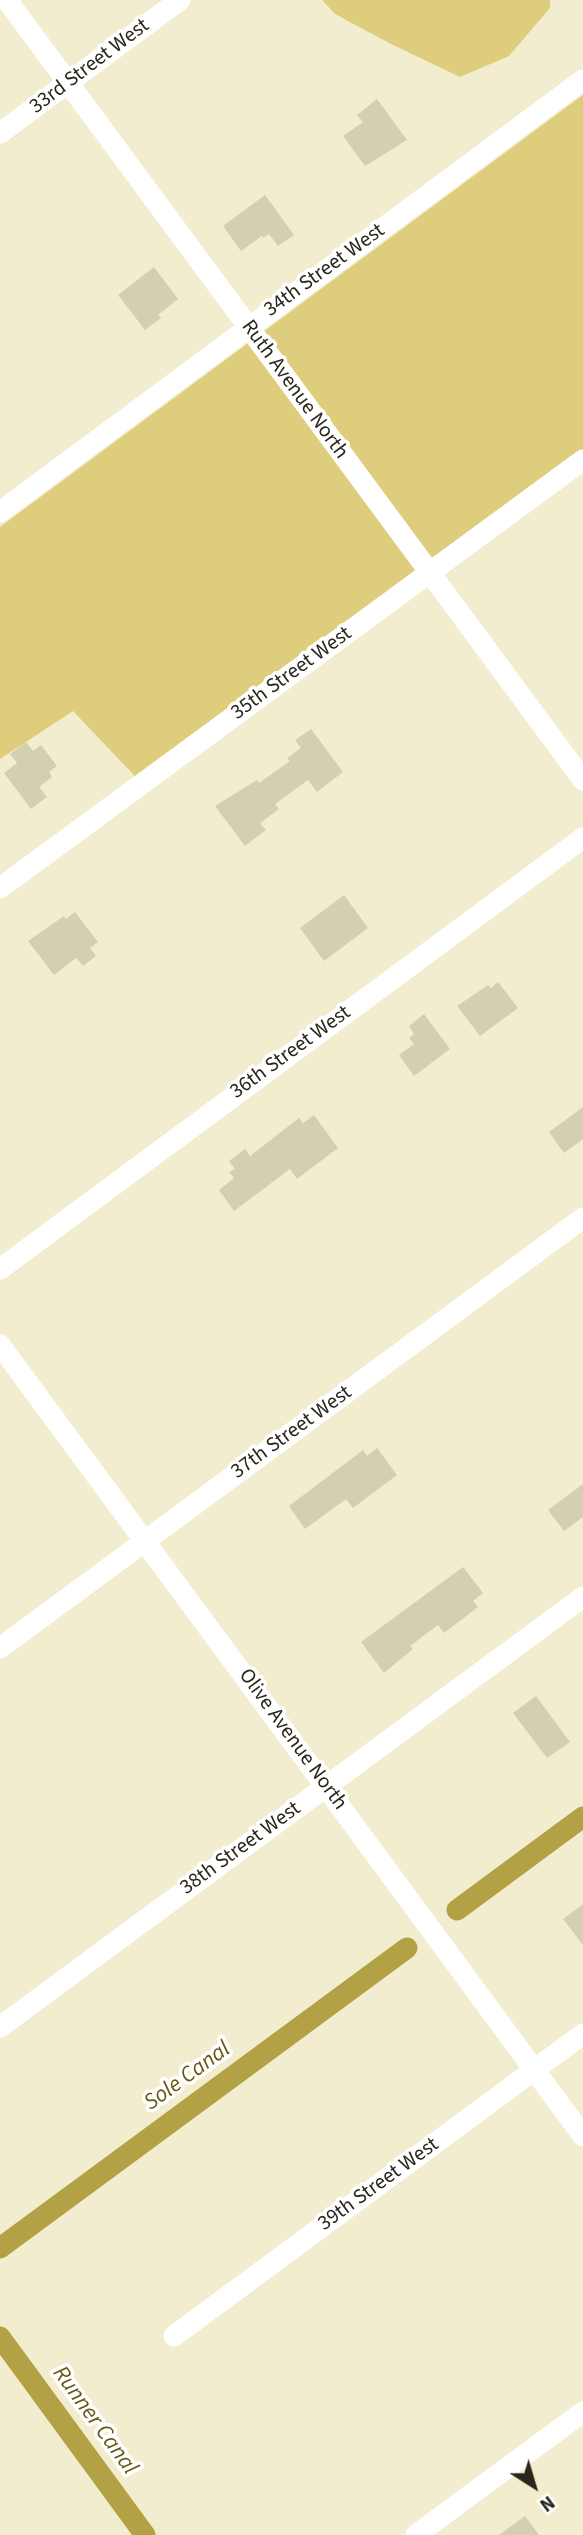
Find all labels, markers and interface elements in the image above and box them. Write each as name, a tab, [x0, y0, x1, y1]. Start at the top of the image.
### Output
street label: 33rd Street West	[25, 14, 155, 120]
street label: 34th Street West	[260, 219, 390, 323]
street label: Ruth Avenue North	[235, 316, 353, 464]
street label: 35th Street West	[227, 622, 357, 726]
street label: 36th Street West	[226, 1001, 356, 1105]
street label: 37th Street West	[227, 1381, 357, 1485]
street label: Olive Avenue North	[232, 1664, 352, 1816]
street label: 38th Street West	[176, 1797, 306, 1901]
water label: Sole Canal	[139, 2036, 237, 2118]
street label: 39th Street West	[314, 2133, 444, 2237]
water label: Runner Canal	[45, 2361, 143, 2481]
north arrow	[499, 2451, 569, 2521]
text: N	[534, 2489, 560, 2518]

